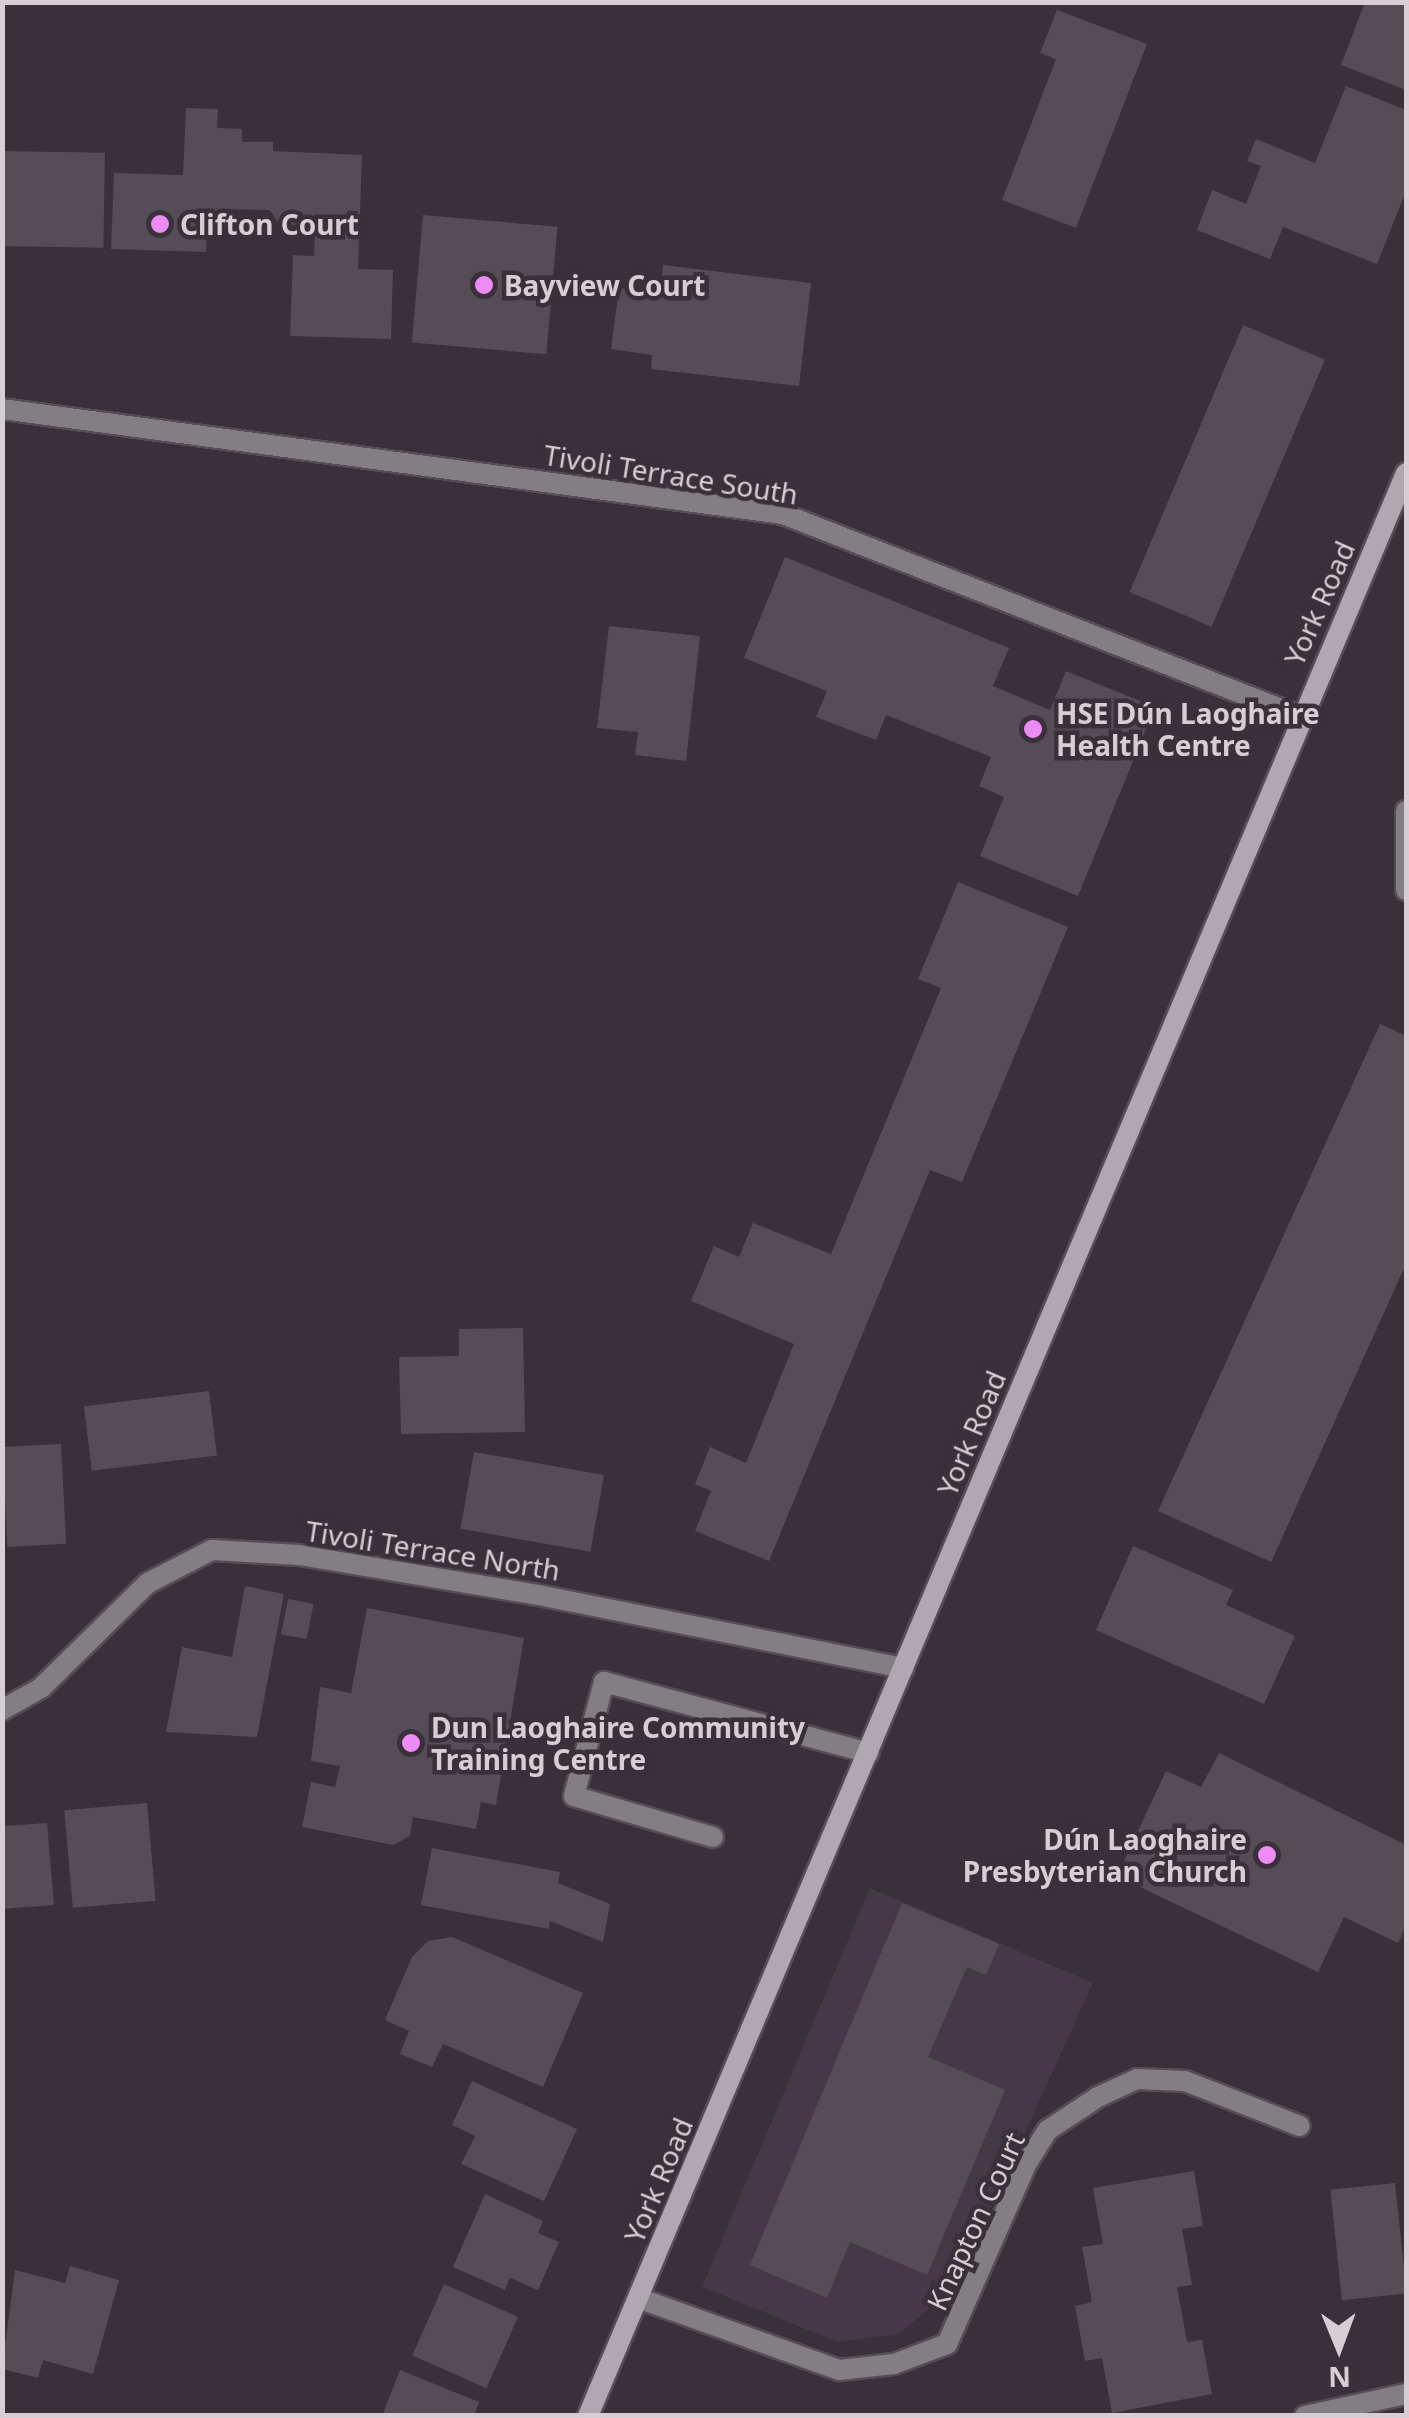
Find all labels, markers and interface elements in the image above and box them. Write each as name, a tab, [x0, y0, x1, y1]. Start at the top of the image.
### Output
place label: Clifton Court	[180, 207, 359, 241]
marker: Clifton Court	[149, 213, 171, 235]
place label: Bayview Court	[504, 268, 705, 302]
marker: Bayview Court	[473, 274, 495, 296]
street label: Tivoli Terrace South	[542, 437, 800, 511]
street label: York Road	[1277, 536, 1361, 670]
place label: HSE Dún Laoghaire Health Centre	[1056, 696, 1320, 762]
marker: HSE Dún Laoghaire Health Centre	[1020, 716, 1046, 742]
street label: York Road	[930, 1365, 1012, 1501]
street label: Tivoli Terrace North	[303, 1513, 563, 1587]
place label: Dun Laoghaire Community Training Centre	[431, 1710, 805, 1776]
marker: Dun Laoghaire Community Training Centre	[400, 1732, 422, 1754]
place label: Dún Laoghaire Presbyterian Church	[963, 1822, 1247, 1888]
marker: Dún Laoghaire Presbyterian Church	[1256, 1844, 1278, 1866]
street label: York Road	[617, 2112, 699, 2248]
street label: Knapton Court	[919, 2127, 1031, 2315]
north arrow	[1289, 2298, 1389, 2398]
text: N	[1328, 2359, 1351, 2397]

